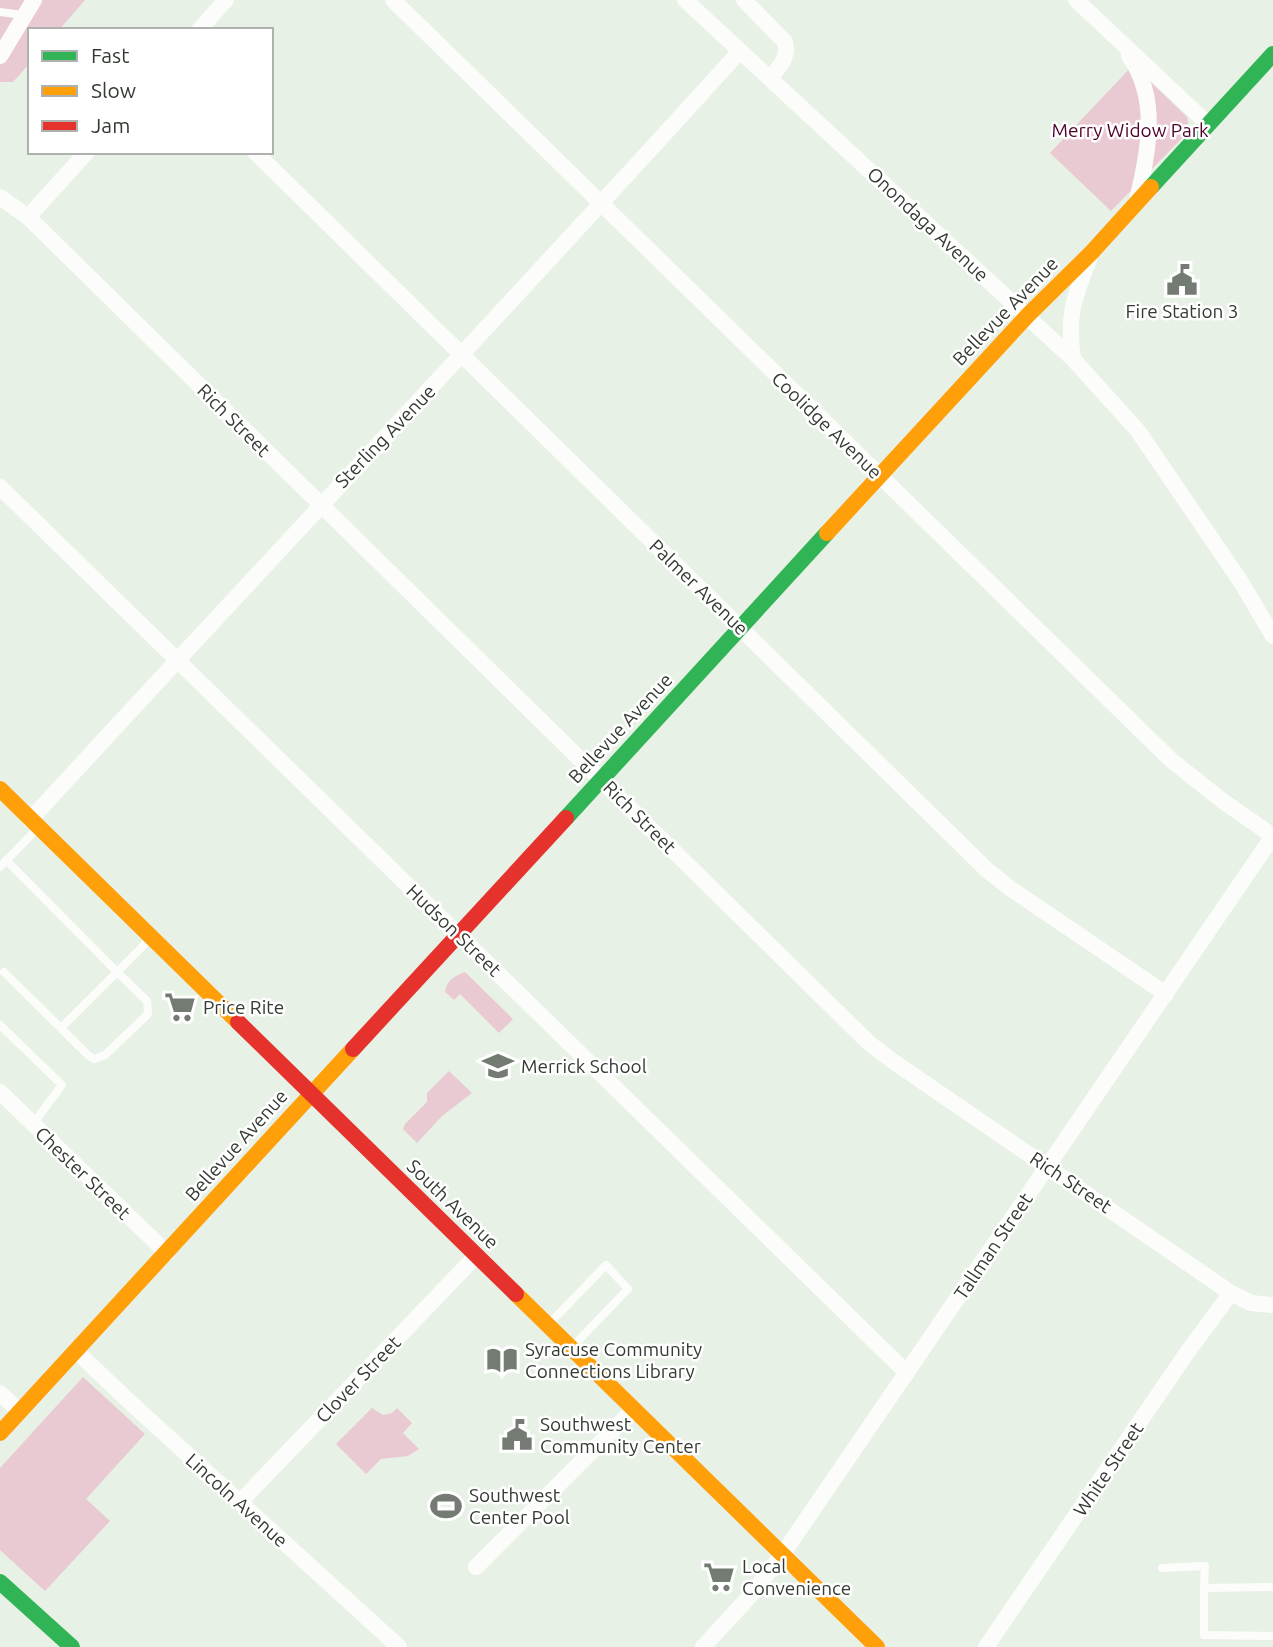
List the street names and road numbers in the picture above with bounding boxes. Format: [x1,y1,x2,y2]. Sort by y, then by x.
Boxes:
street label: Onondaga Avenue [863,162,993,286]
street label: Bellevue Avenue [948,252,1062,370]
street label: Coolidge Avenue [767,367,887,483]
street label: Rich Street [193,379,275,461]
street label: Sterling Avenue [330,380,440,492]
street label: Palmer Avenue [645,534,753,640]
street label: Bellevue Avenue [564,669,676,787]
street label: Rich Street [599,776,681,858]
street label: Hudson Street [402,879,506,981]
street label: Bellevue Avenue [180,1085,292,1205]
street label: Chester Street [31,1122,136,1224]
street label: Rich Street [1026,1147,1116,1218]
street label: South Avenue [403,1155,503,1253]
street label: Tallman Street [949,1188,1037,1304]
street label: Clover Street [311,1331,405,1427]
street label: White Street [1069,1418,1148,1520]
street label: Lincoln Avenue [182,1449,292,1551]

